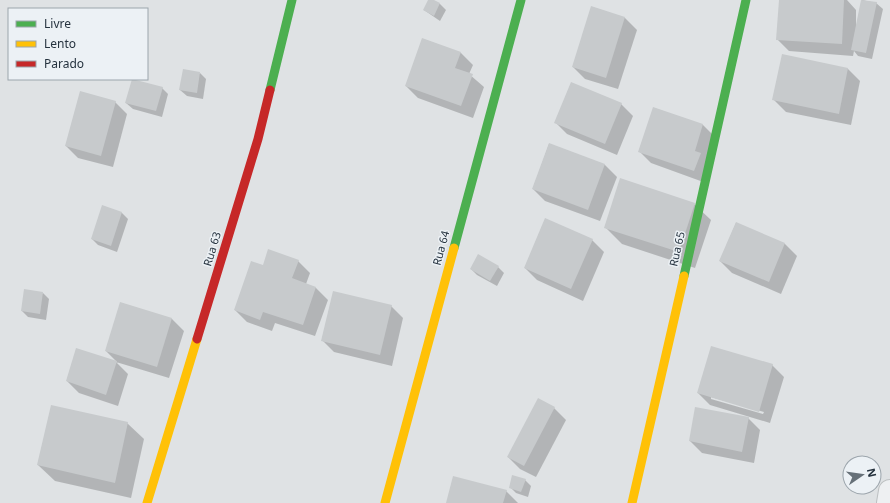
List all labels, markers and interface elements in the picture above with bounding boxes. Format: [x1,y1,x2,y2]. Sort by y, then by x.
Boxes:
legend [8,8,148,80]
text: Livre [44,15,71,32]
text: Lento [44,35,76,52]
text: Parado [44,55,84,72]
street label: Rua 64 [429,228,453,267]
street label: Rua 63 [199,230,224,268]
street label: Rua 65 [665,230,688,268]
north arrow [842,455,882,495]
text: N [864,467,881,479]

